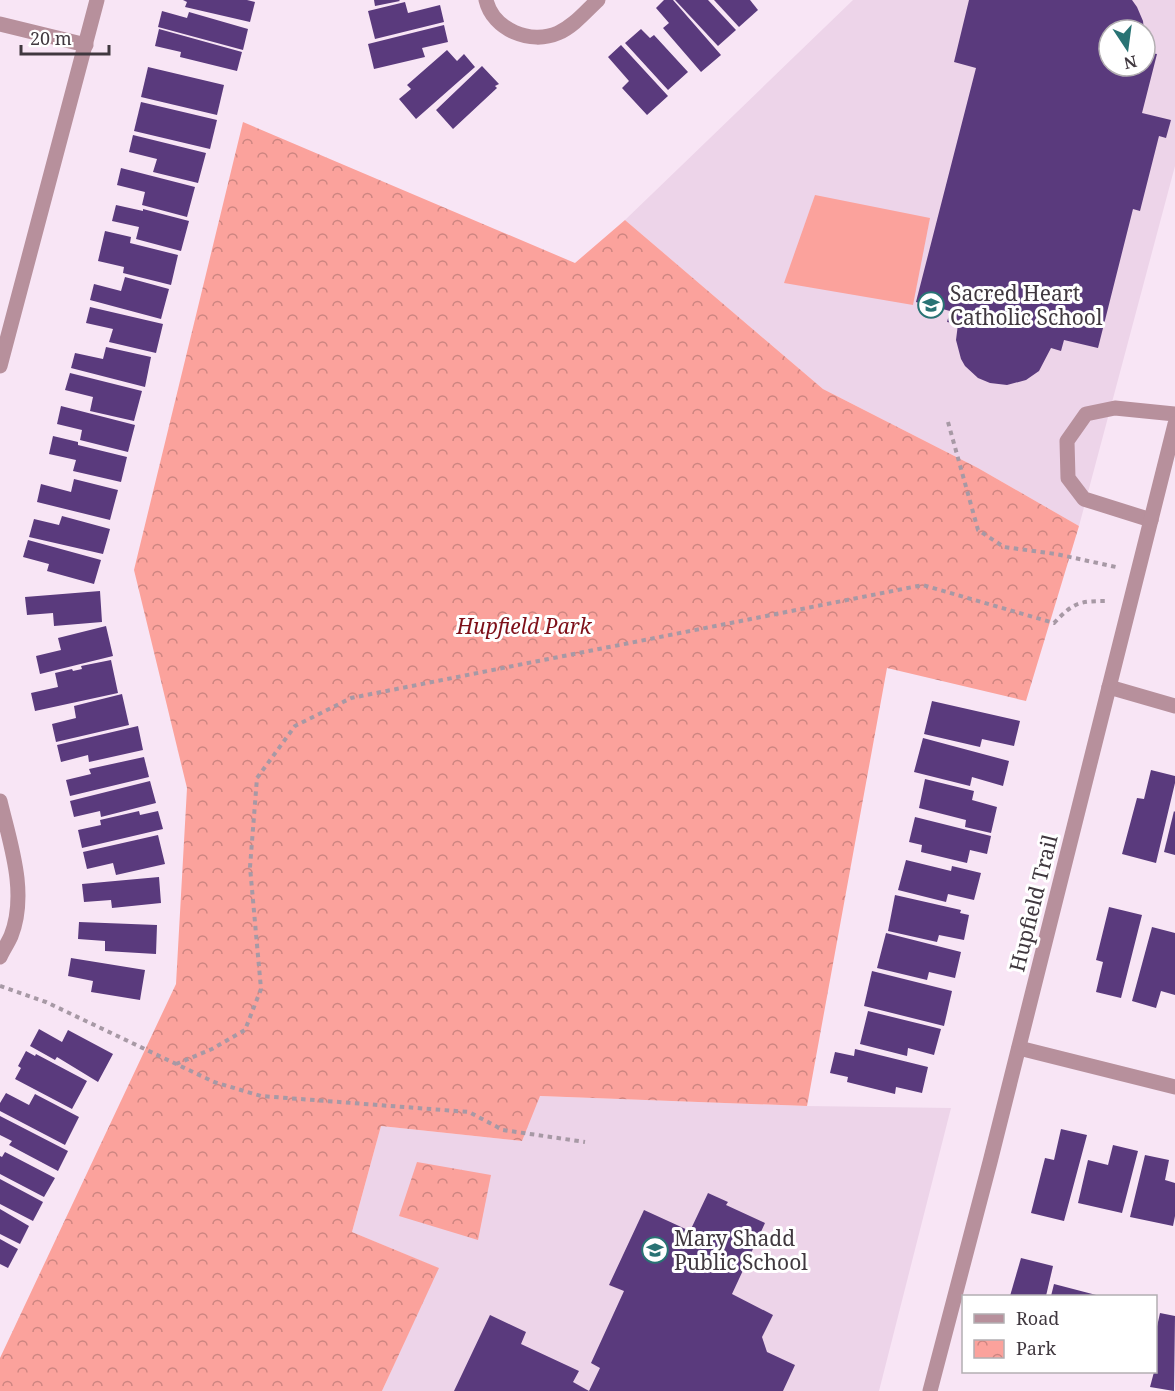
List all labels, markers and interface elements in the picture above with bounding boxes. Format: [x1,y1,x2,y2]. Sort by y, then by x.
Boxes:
scale bar [21,18,110,56]
north arrow [1097,18,1157,78]
text: 20 m [30,26,72,50]
text: N [1121,50,1139,75]
place label: Sacred Heart Catholic School [950,279,1103,331]
school or university icon: Sacred Heart Catholic School [916,290,946,320]
park label: Hupfield Park [455,612,593,640]
street label: Hupfield Trail [1002,831,1064,974]
place label: Mary Shadd Public School [674,1224,808,1276]
school or university icon: Mary Shadd Public School [640,1235,670,1265]
legend [962,1295,1157,1373]
text: Road [1016,1306,1059,1330]
text: Park [1016,1336,1056,1360]

